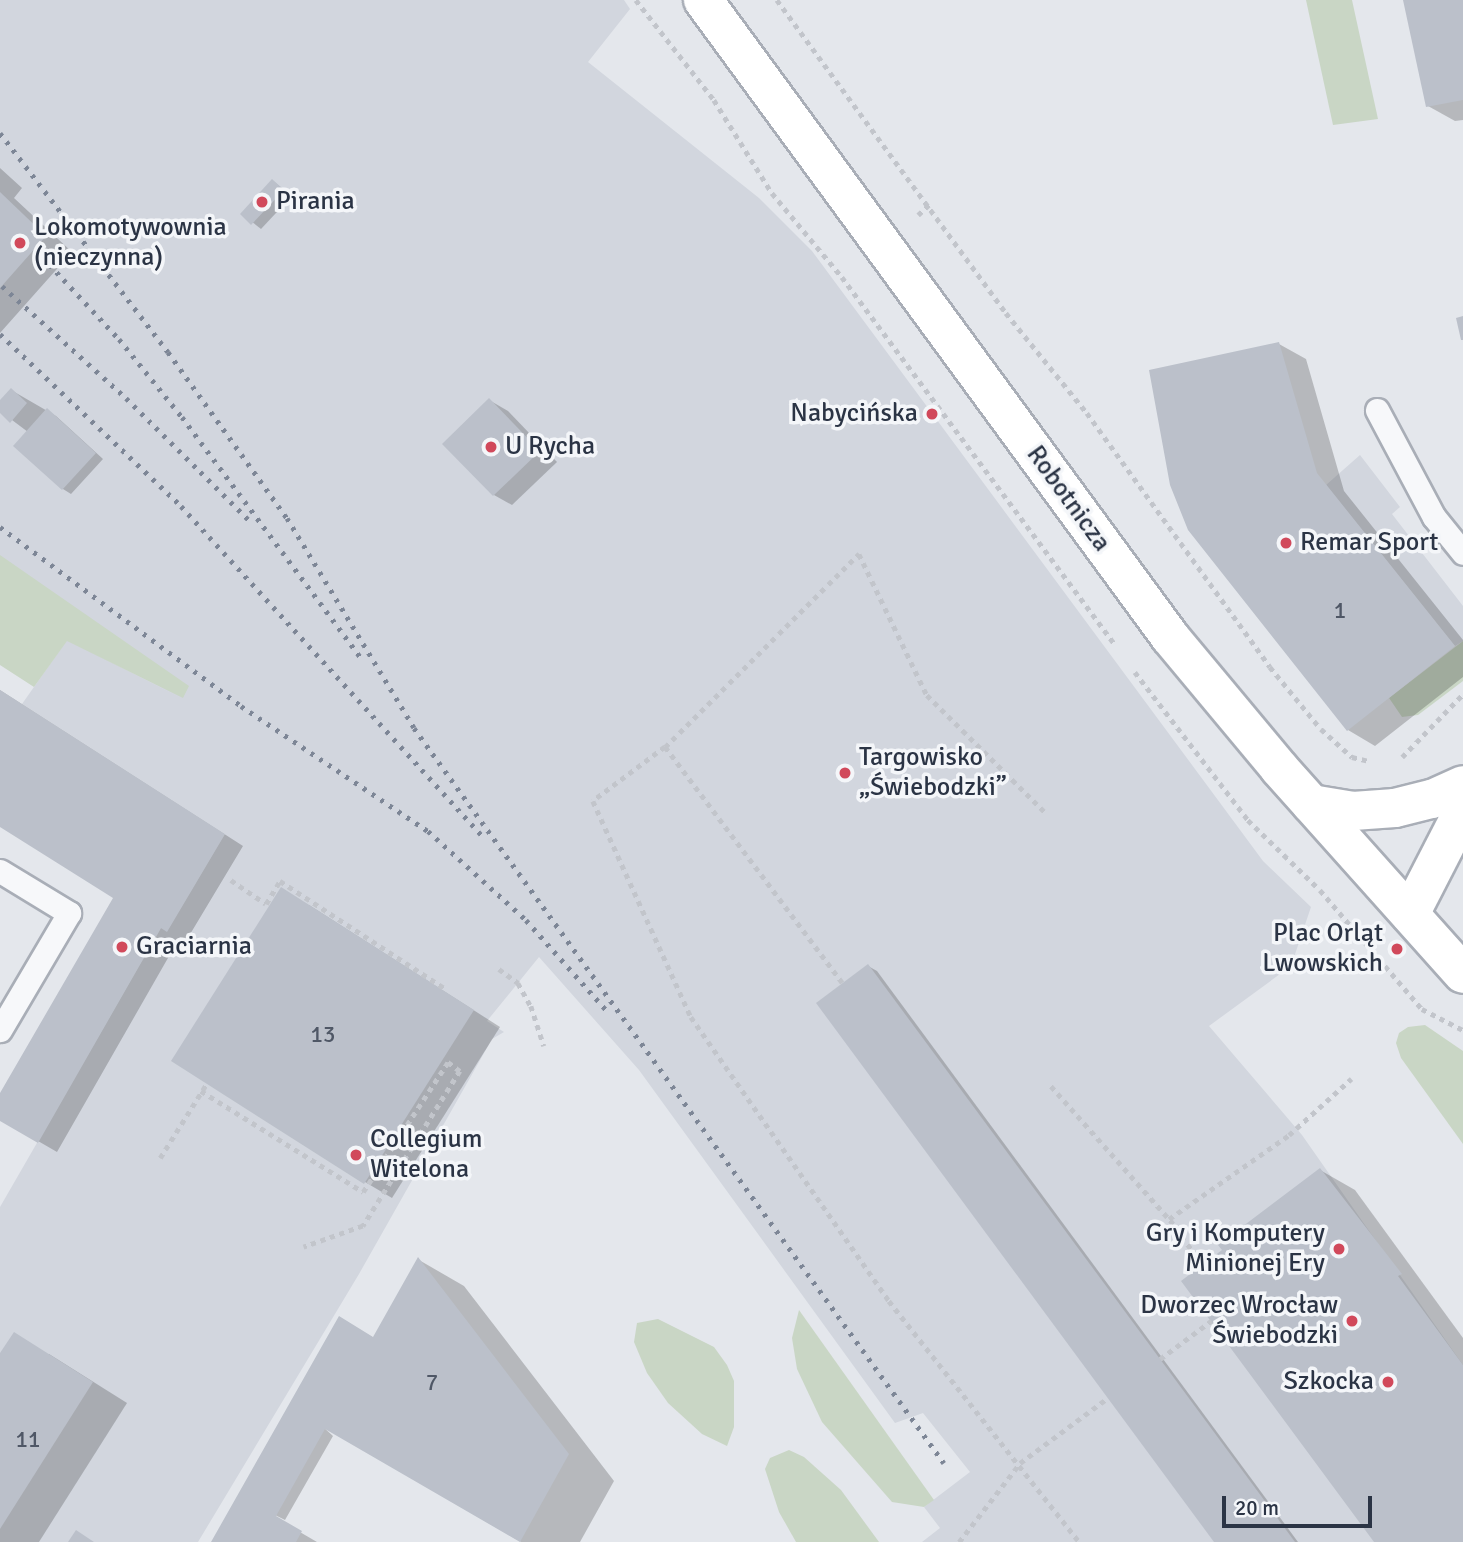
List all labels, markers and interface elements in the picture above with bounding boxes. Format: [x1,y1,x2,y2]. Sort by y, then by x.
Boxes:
place label: Pirania [276,186,355,218]
marker: Pirania [254,194,270,210]
place label: Lokomotywownia (nieczynna) [34,212,227,274]
marker: Lokomotywownia (nieczynna) [12,235,28,251]
place label: Nabycińska [790,398,918,430]
marker: Nabycińska [924,406,940,422]
place label: U Rycha [505,431,595,463]
marker: U Rycha [483,439,499,455]
street label: Robotnicza [1019,440,1117,558]
place label: Remar Sport [1300,527,1438,559]
marker: Remar Sport [1278,535,1294,551]
house number: 1 [1334,597,1346,625]
place label: Targowisko „Świebodzki” [859,742,1007,804]
marker: Targowisko „Świebodzki” [837,765,853,781]
place label: Plac Orląt Lwowskich [1262,918,1383,979]
place label: Graciarnia [136,931,252,963]
marker: Graciarnia [114,939,130,955]
marker: Plac Orląt Lwowskich [1389,941,1405,957]
house number: 13 [311,1021,335,1049]
place label: Collegium Witelona [370,1124,482,1186]
marker: Collegium Witelona [348,1147,364,1163]
place label: Gry i Komputery Minionej Ery [1146,1218,1325,1280]
marker: Gry i Komputery Minionej Ery [1331,1241,1347,1257]
place label: Dworzec Wrocław Świebodzki [1140,1290,1338,1352]
marker: Dworzec Wrocław Świebodzki [1344,1313,1360,1329]
place label: Szkocka [1284,1366,1374,1398]
house number: 7 [426,1369,438,1397]
marker: Szkocka [1380,1374,1396,1390]
house number: 11 [16,1426,40,1454]
scale bar [1225,1482,1376,1526]
text: 20 m [1235,1495,1279,1521]

